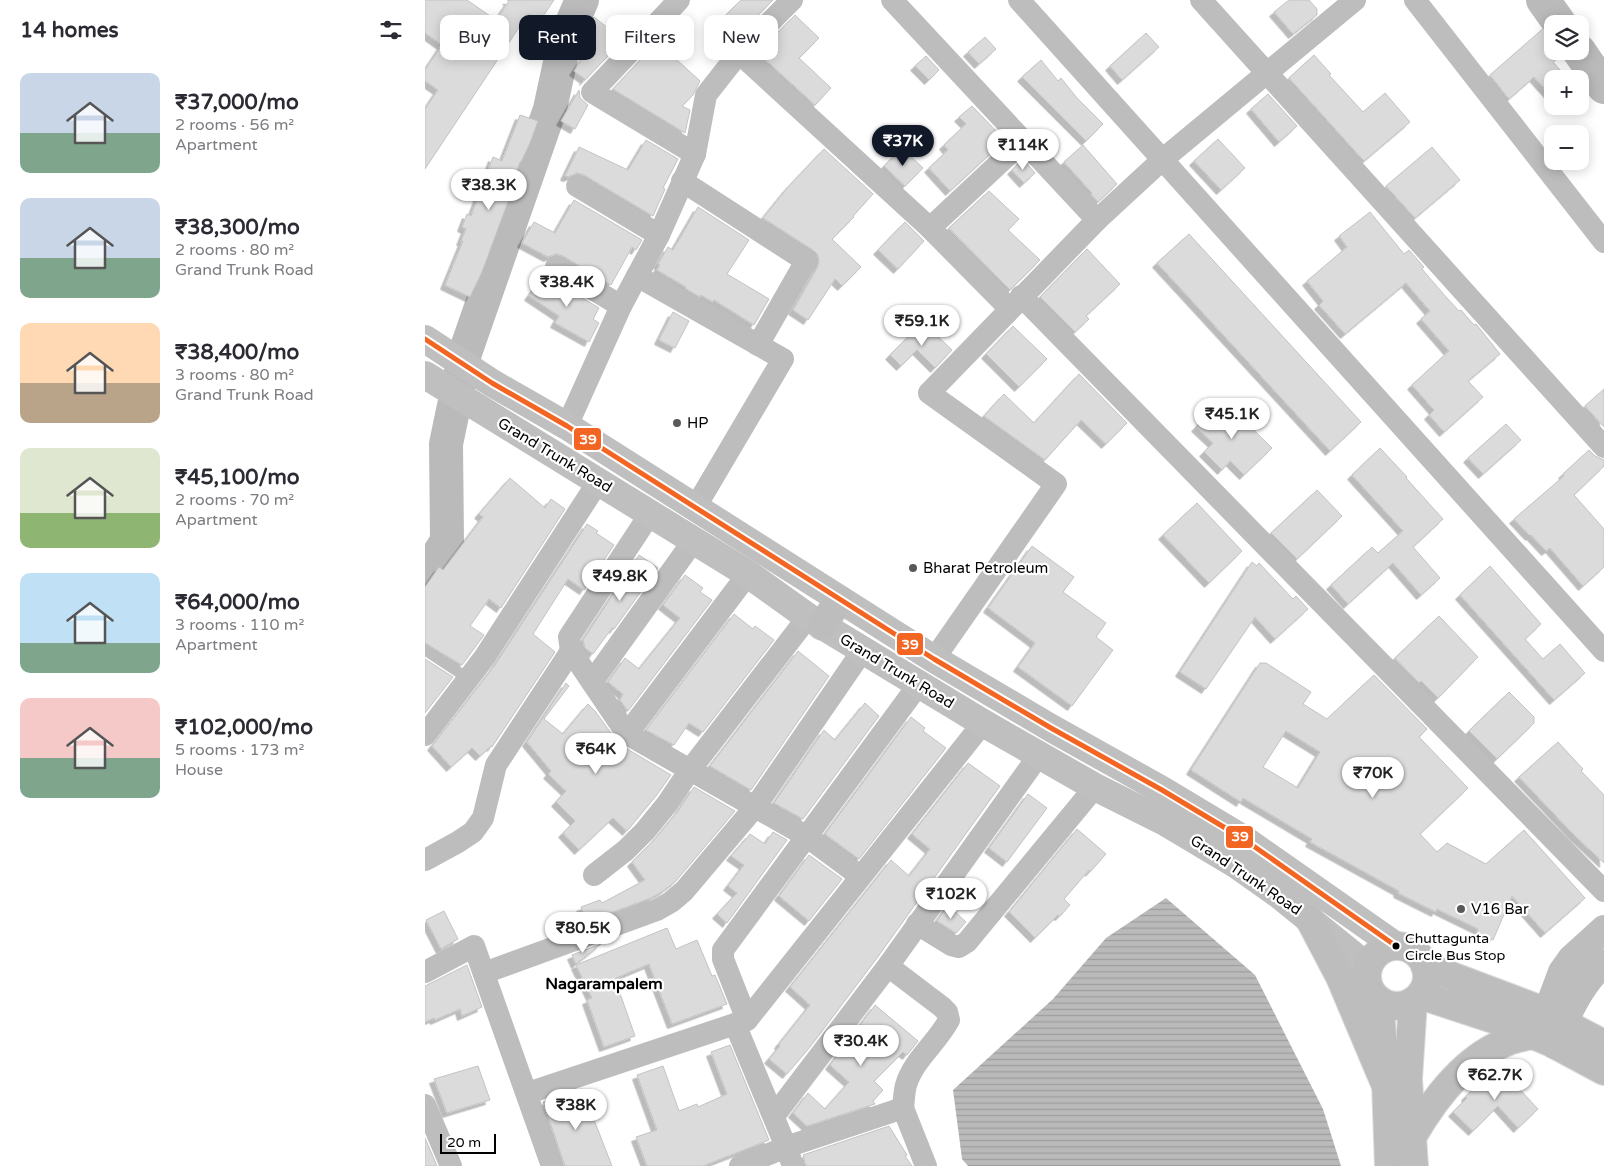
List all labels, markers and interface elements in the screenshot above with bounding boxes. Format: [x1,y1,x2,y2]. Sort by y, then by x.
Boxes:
chip: Buy [440,15,509,60]
chip: Rent [519,15,596,60]
chip: Filters [606,15,694,60]
chip: New [704,15,778,60]
map controls [1544,15,1589,170]
button: layers [1544,15,1589,60]
icon: filters [377,16,405,44]
text: 14 homes [20,18,119,43]
button: + [1544,70,1589,115]
text: ₹37,000/mo [175,90,299,115]
icon: home [60,93,120,153]
text: 2 rooms · 56 m² [175,115,294,135]
pin: ₹37K [873,124,933,167]
button: − [1544,125,1589,170]
pin: ₹114K [988,128,1058,171]
text: ₹37K [883,131,923,151]
text: Apartment [175,135,258,155]
text: ₹114K [998,135,1048,155]
pin: ₹38.3K [448,168,530,211]
text: ₹38.3K [462,175,516,195]
text: ₹38,300/mo [175,215,300,240]
icon: home [60,218,120,278]
text: 2 rooms · 80 m² [175,240,294,260]
text: Grand Trunk Road [175,260,314,280]
pin: ₹38.4K [526,266,608,308]
text: ₹38.4K [540,272,594,292]
pin: ₹59.1K [881,304,963,347]
text: ₹59.1K [895,311,949,331]
text: ₹38,400/mo [175,340,299,365]
icon: home [60,343,120,403]
text: 3 rooms · 80 m² [175,365,294,385]
text: Grand Trunk Road [175,385,314,405]
pin: ₹45.1K [1191,398,1273,440]
text: ₹45.1K [1205,404,1259,424]
street label: Grand Trunk Road [495,414,615,496]
place label: HP [687,414,708,432]
marker: HP [671,417,683,429]
line badge: 39 [573,427,602,451]
text: 39 [579,431,597,448]
text: ₹45,100/mo [175,465,300,490]
icon: home [60,468,120,528]
text: 2 rooms · 70 m² [175,490,294,510]
text: Apartment [175,510,258,530]
place label: Bharat Petroleum [923,559,1048,577]
pin: ₹49.8K [579,560,661,602]
marker: Bharat Petroleum [907,562,919,574]
text: ₹49.8K [593,566,647,586]
text: ₹64,000/mo [175,590,300,615]
icon: home [60,593,120,653]
text: 3 rooms · 110 m² [175,615,304,635]
street label: Grand Trunk Road [837,630,957,712]
line badge: 39 [896,632,924,656]
text: Apartment [175,635,258,655]
text: 39 [901,636,919,653]
text: ₹102,000/mo [175,715,313,740]
icon: home [60,718,120,778]
pin: ₹64K [566,732,626,775]
text: ₹64K [576,739,616,759]
text: 5 rooms · 173 m² [175,740,304,760]
pin: ₹70K [1343,756,1403,799]
text: House [175,760,223,780]
text: ₹70K [1353,763,1393,783]
line badge: 39 [1225,825,1254,849]
text: 39 [1231,828,1249,845]
street label: Grand Trunk Road [1187,831,1305,919]
pin: ₹102K [916,878,986,920]
text: ₹102K [926,884,976,904]
place label: V16 Bar [1471,900,1529,918]
marker: V16 Bar [1455,903,1467,915]
pin: ₹80.5K [542,912,624,954]
text: ₹80.5K [556,918,610,938]
place label: Chuttagunta Circle Bus Stop [1405,930,1505,964]
marker: Chuttagunta Circle Bus Stop [1391,941,1401,951]
district label: Nagarampalem [545,974,663,994]
pin: ₹30.4K [820,1024,902,1067]
text: ₹30.4K [834,1031,888,1051]
pin: ₹62.7K [1454,1058,1536,1101]
text: ₹62.7K [1468,1065,1522,1085]
pin: ₹38K [546,1088,606,1131]
text: ₹38K [556,1095,596,1115]
scale bar [440,1131,496,1154]
text: 20 m [447,1134,481,1151]

